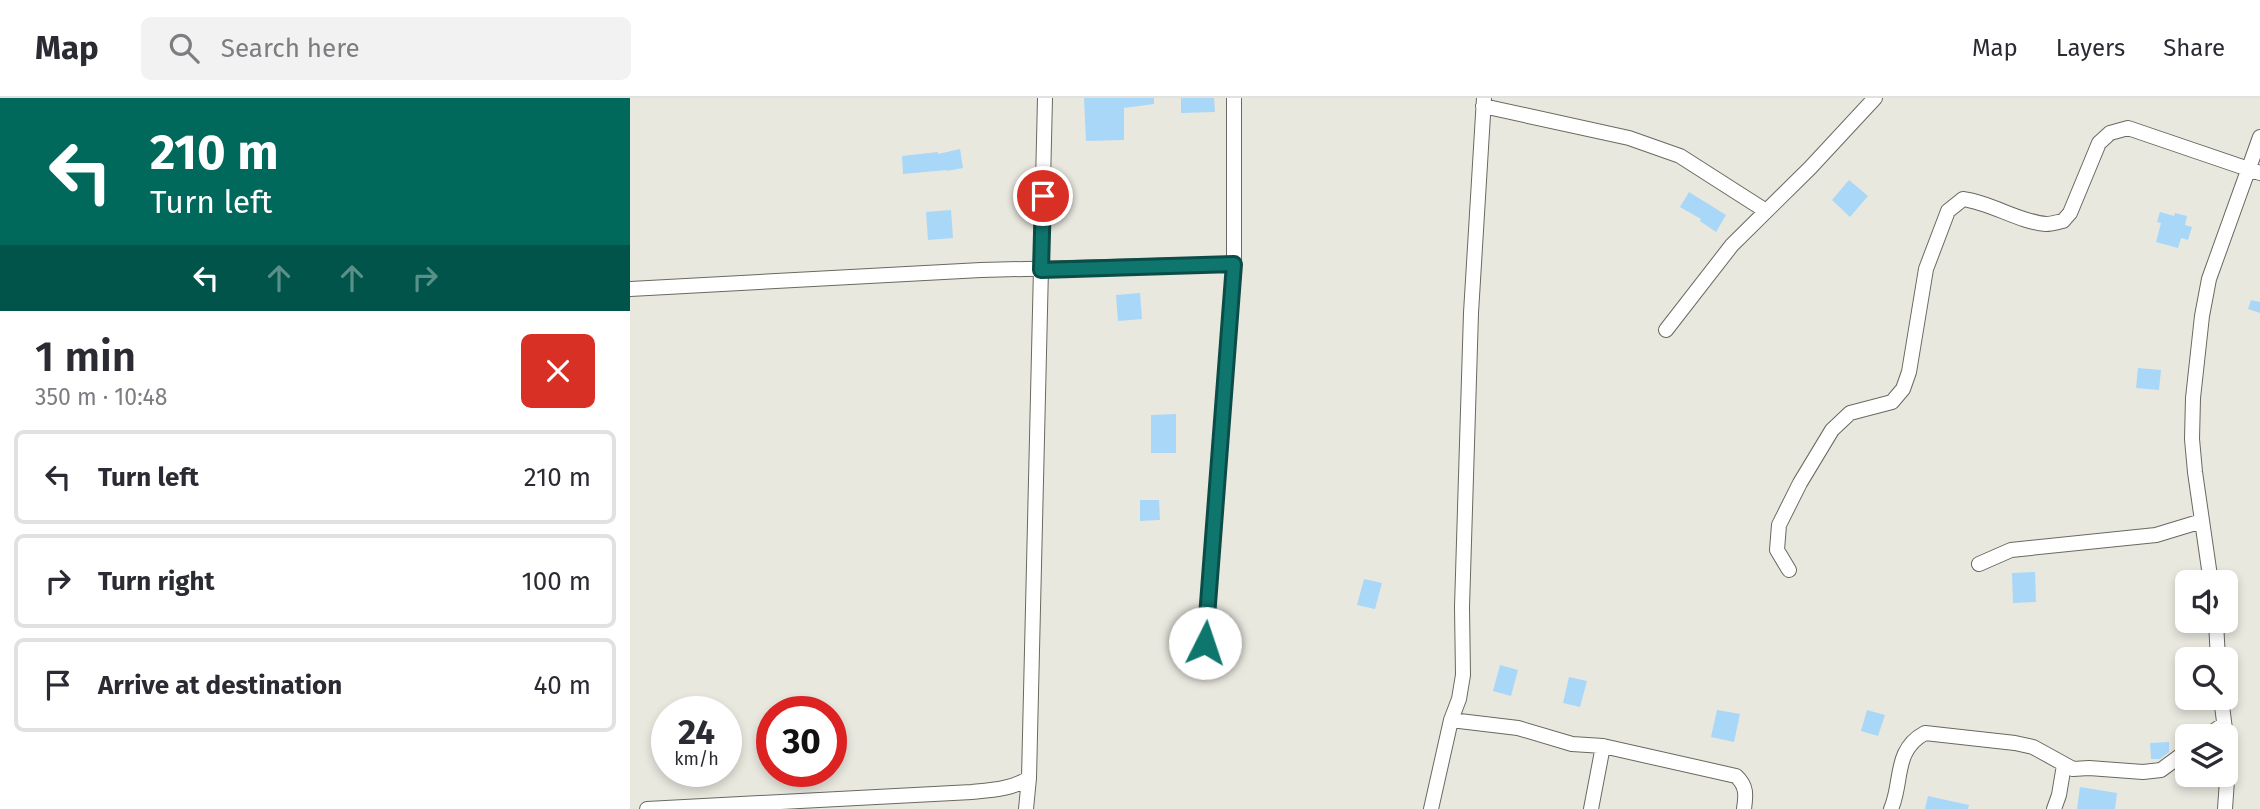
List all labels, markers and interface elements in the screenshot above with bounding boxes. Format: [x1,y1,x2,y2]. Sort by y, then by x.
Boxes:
search box [141,17,631,80]
text: Map [35,28,99,68]
icon: search [165,29,203,67]
text: Search here [221,33,360,64]
text: Map [1972,34,2018,62]
text: Layers [2056,34,2125,62]
text: Share [2163,34,2225,62]
text: 210 m [150,123,279,182]
icon: left [35,126,126,217]
pin [1013,166,1073,226]
icon: arrive [1024,177,1062,215]
text: Turn left [150,183,272,221]
icon: left [187,259,225,297]
icon: ahead [260,259,298,297]
icon: ahead [333,259,371,297]
icon: right [406,259,444,297]
text: 1 min [35,332,136,382]
button: close [521,334,595,408]
text: 350 m · 10:48 [35,383,167,411]
icon: left [39,458,77,496]
text: Turn left [98,462,199,493]
text: 210 m [524,462,591,493]
icon: right [39,562,77,600]
text: Turn right [98,566,215,597]
text: 100 m [522,566,591,597]
map controls [2175,570,2238,787]
button: sound [2175,570,2238,633]
position arrow [1168,606,1242,680]
button: search [2175,647,2238,710]
icon: arrive [39,666,77,704]
text: Arrive at destination [98,670,342,701]
text: 40 m [533,670,591,701]
speed limit sign: 30 [756,696,847,787]
text: 24 [678,711,715,753]
button: layers [2175,724,2238,787]
text: km/h [674,748,719,770]

